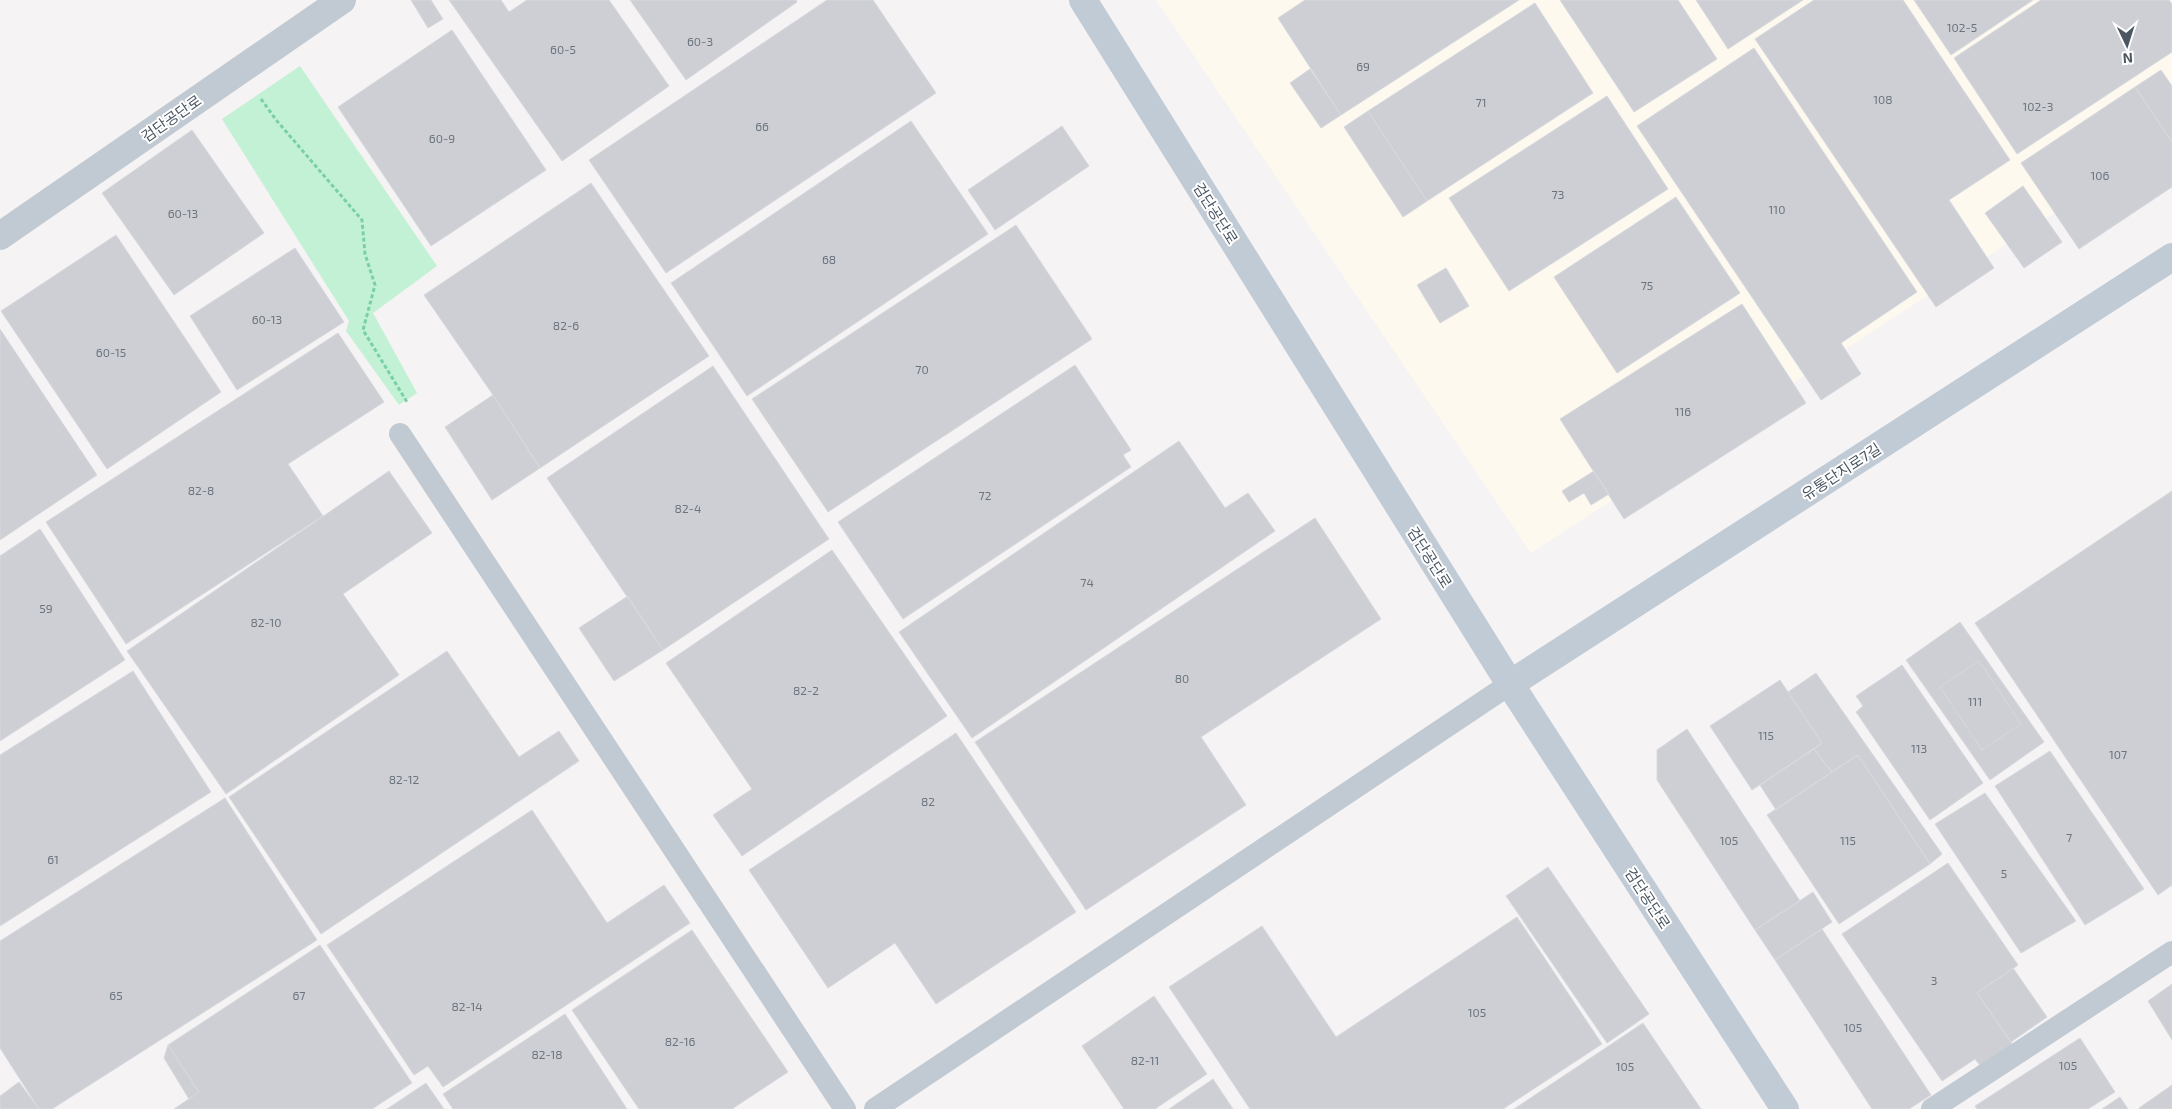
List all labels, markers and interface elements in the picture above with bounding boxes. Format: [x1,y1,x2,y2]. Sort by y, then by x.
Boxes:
house number: 102-5 [1947,20,1977,34]
north arrow [2102,20,2152,70]
house number: 60-3 [687,34,713,48]
house number: 60-5 [550,42,576,56]
text: N [2122,50,2134,67]
house number: 69 [1356,59,1370,73]
street label: 검단공단로 [138,91,204,145]
house number: 108 [1873,92,1893,106]
house number: 71 [1476,95,1486,109]
house number: 102-3 [2023,99,2053,113]
house number: 66 [755,119,769,133]
house number: 60-9 [429,131,455,145]
house number: 106 [2091,168,2110,182]
street label: 검단공단로 [1190,179,1242,247]
house number: 73 [1552,187,1564,201]
house number: 110 [1769,202,1785,216]
house number: 60-13 [168,206,198,220]
house number: 68 [822,252,836,266]
house number: 75 [1641,278,1653,292]
house number: 60-13 [252,312,282,326]
house number: 82-6 [553,318,579,332]
house number: 60-15 [96,345,126,359]
house number: 70 [915,362,929,376]
house number: 116 [1675,404,1691,418]
street label: 유통단지로7길 [1798,439,1884,503]
house number: 82-8 [188,483,214,497]
house number: 72 [979,488,992,502]
house number: 82-4 [675,501,701,515]
street label: 검단공단로 [1404,523,1456,591]
house number: 74 [1080,575,1094,589]
house number: 59 [39,601,53,615]
house number: 82-10 [250,615,282,629]
house number: 80 [1175,671,1189,685]
house number: 82-2 [793,683,819,697]
house number: 111 [1968,694,1982,708]
house number: 115 [1758,728,1774,742]
house number: 113 [1911,741,1927,755]
house number: 107 [2109,747,2127,761]
house number: 82-12 [389,772,420,786]
house number: 82 [921,794,935,808]
house number: 7 [2066,830,2072,844]
house number: 105 [1720,833,1738,847]
house number: 115 [1840,833,1856,847]
house number: 61 [47,852,59,866]
street label: 검단공단로 [1622,864,1674,932]
house number: 5 [2001,866,2007,880]
house number: 3 [1931,973,1937,987]
house number: 65 [109,988,123,1002]
house number: 67 [292,988,306,1002]
house number: 82-14 [451,999,483,1013]
house number: 105 [1468,1005,1486,1019]
house number: 105 [1844,1020,1862,1034]
house number: 82-16 [665,1034,695,1048]
house number: 82-18 [531,1047,563,1061]
house number: 82-11 [1131,1053,1159,1067]
house number: 105 [2059,1058,2077,1072]
house number: 105 [1616,1059,1634,1073]

